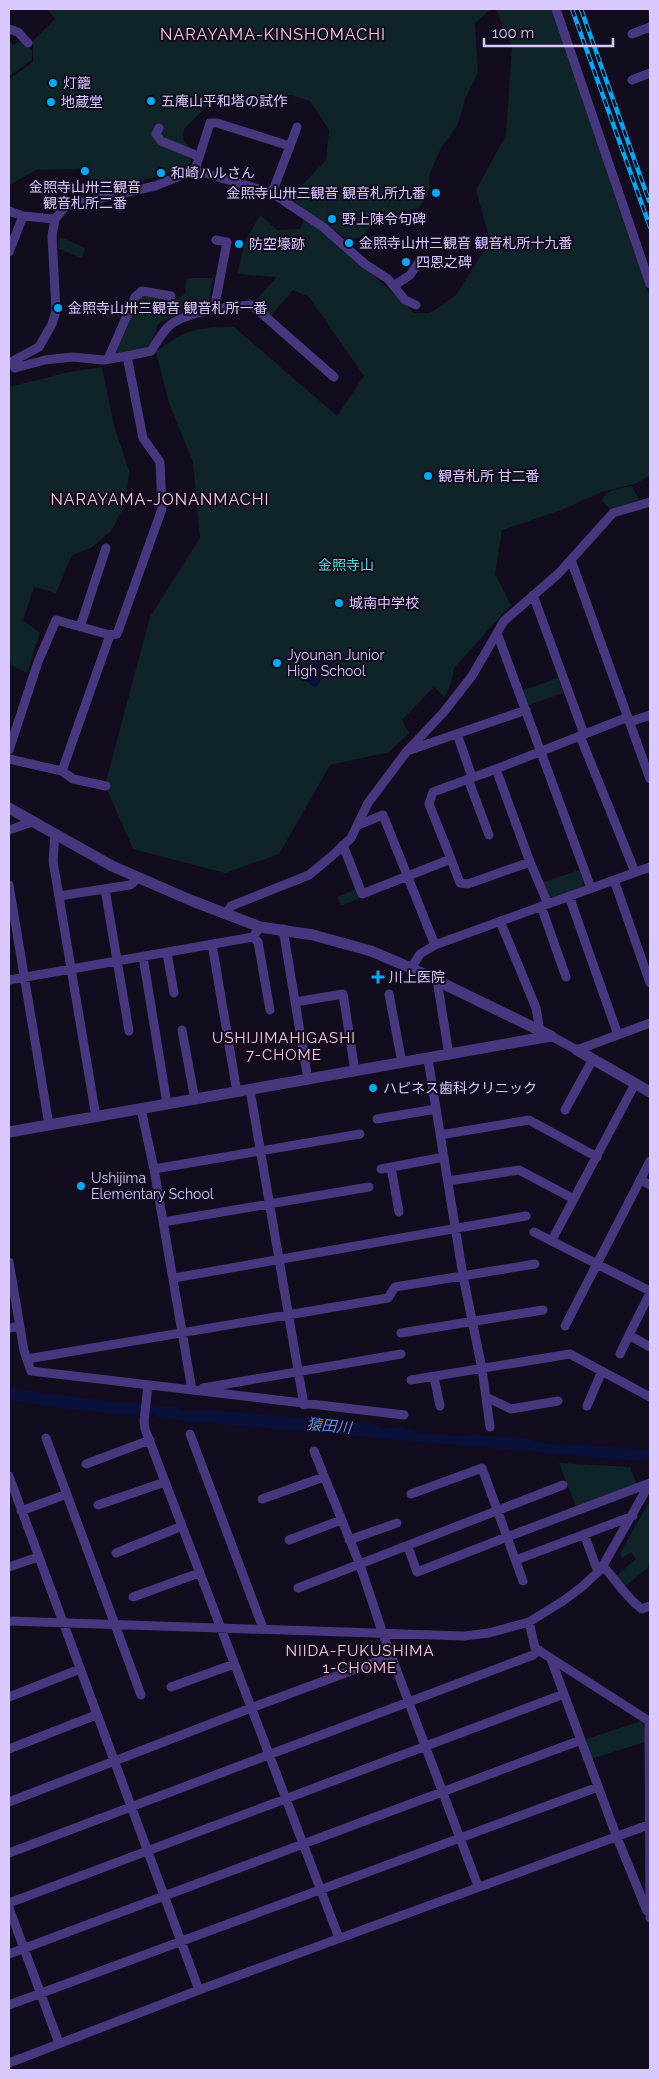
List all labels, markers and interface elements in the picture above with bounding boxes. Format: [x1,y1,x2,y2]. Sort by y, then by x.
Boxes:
scale bar [484,15,613,47]
text: 100 m [492,24,534,42]
district label: NARAYAMA-KINSHOMACHI [160,25,386,44]
place label: 灯籠 [63,75,91,91]
marker: 灯籠 [47,77,59,89]
place label: 五庵山平和塔の試作 [161,93,287,109]
place label: 地蔵堂 [61,94,103,110]
marker: 五庵山平和塔の試作 [145,95,157,107]
marker: 地蔵堂 [45,96,57,108]
marker: 金照寺山卅三観音 観音札所二番 [79,165,91,177]
place label: 和崎ハルさん [171,165,255,181]
marker: 和崎ハルさん [155,167,167,179]
place label: 金照寺山卅三観音 観音札所二番 [29,179,141,211]
place label: 金照寺山卅三観音 観音札所九番 [226,185,426,201]
marker: 金照寺山卅三観音 観音札所九番 [430,187,442,199]
place label: 野上陳令句碑 [342,211,426,227]
marker: 野上陳令句碑 [326,213,338,225]
place label: 金照寺山卅三観音 観音札所十九番 [359,235,573,251]
place label: 防空壕跡 [249,236,305,252]
marker: 金照寺山卅三観音 観音札所十九番 [343,237,355,249]
marker: 防空壕跡 [233,238,245,250]
place label: 四恩之碑 [416,254,472,270]
marker: 四恩之碑 [400,256,412,268]
place label: 金照寺山卅三観音 観音札所一番 [68,300,268,316]
marker: 金照寺山卅三観音 観音札所一番 [52,302,64,314]
place label: 観音札所 甘二番 [438,468,540,484]
marker: 観音札所 甘二番 [422,470,434,482]
district label: NARAYAMA-JONANMACHI [50,490,270,509]
park label: 金照寺山 [318,557,374,573]
place label: 城南中学校 [349,595,419,611]
marker: 城南中学校 [333,597,345,609]
place label: Jyounan Junior High School [287,647,384,679]
marker: Jyounan Junior High School [271,657,283,669]
place label: 川上医院 [389,969,445,985]
marker: 川上医院 [371,970,385,984]
district label: USHIJIMAHIGASHI 7-CHOME [212,1029,356,1064]
place label: ハピネス歯科クリニック [383,1080,537,1096]
marker: ハピネス歯科クリニック [367,1082,379,1094]
place label: Ushijima Elementary School [91,1170,214,1202]
marker: Ushijima Elementary School [75,1180,87,1192]
water label: 猿田川 [306,1415,354,1437]
district label: NIIDA-FUKUSHIMA 1-CHOME [285,1642,435,1677]

